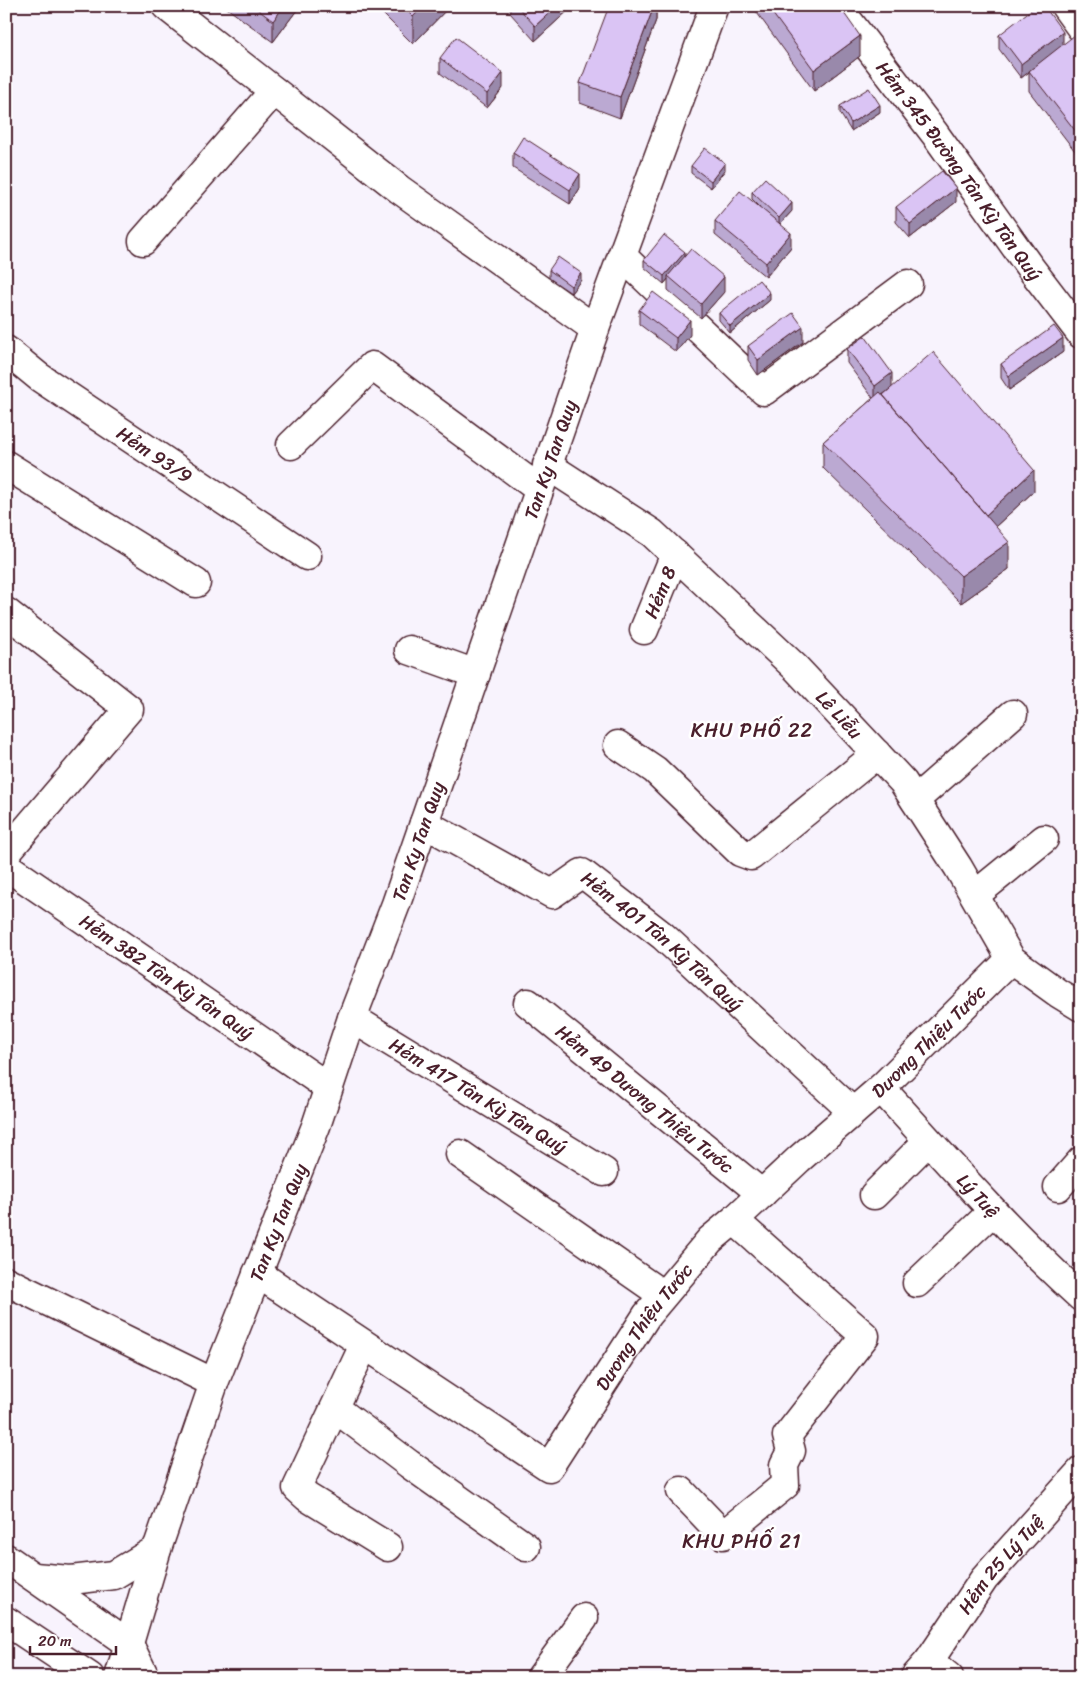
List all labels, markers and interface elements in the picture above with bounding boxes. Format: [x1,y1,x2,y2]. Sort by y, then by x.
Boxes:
street label: Hẻm 345 Đường Tân Kỳ Tân Quý [868,53,1051,288]
street label: Tan Ky Tan Quy [514,395,586,524]
street label: Hẻm 93/9 [110,417,200,492]
street label: Hẻm 8 [634,560,685,623]
street label: Lê Liễu [808,682,871,747]
district label: KHU PHỐ 22 [691,713,813,748]
street label: Tan Ky Tan Quy [382,777,454,906]
street label: Hẻm 401 Tân Kỳ Tân Quý [574,862,751,1019]
street label: Hẻm 382 Tân Kỳ Tân Quý [73,905,261,1048]
street label: Dương Thiệu Tước [863,976,994,1106]
street label: Hẻm 49 Dương Thiệu Tước [548,1015,742,1182]
street label: Hẻm 417 Tân Kỳ Tân Quý [383,1028,574,1162]
street label: Tan Ky Tan Quy [239,1158,316,1286]
street label: Lý Tuệ [949,1165,1008,1226]
street label: Dương Thiệu Tước [586,1255,701,1397]
street label: Hẻm 25 Lý Tuệ [948,1506,1052,1621]
district label: KHU PHỐ 21 [682,1524,802,1559]
scale bar [30,1623,116,1655]
text: 20 m [38,1628,72,1654]

